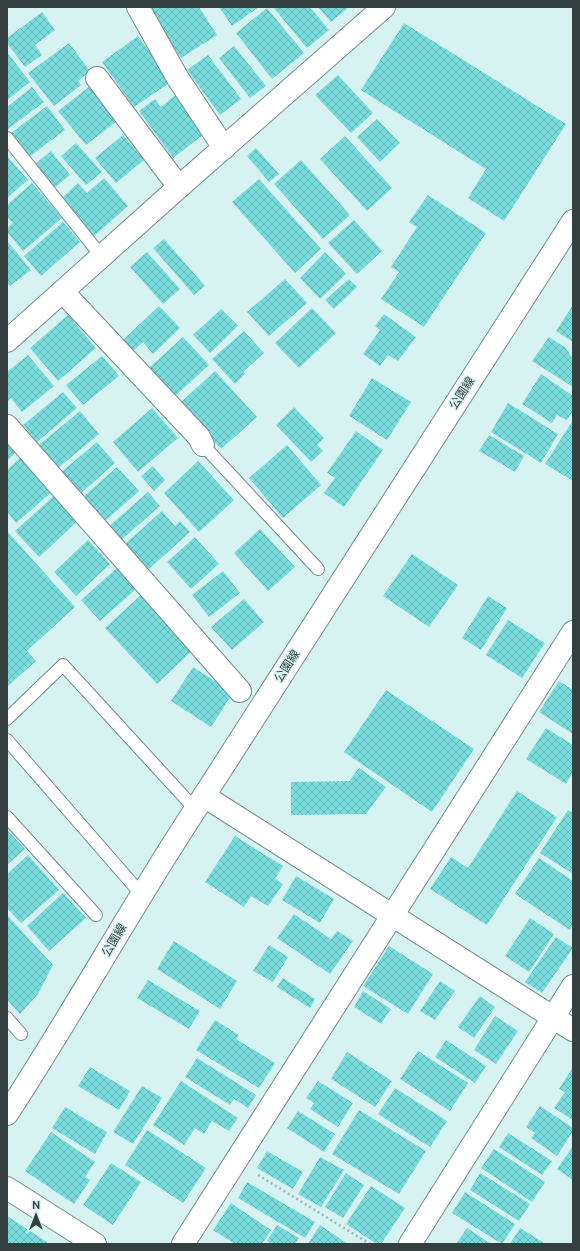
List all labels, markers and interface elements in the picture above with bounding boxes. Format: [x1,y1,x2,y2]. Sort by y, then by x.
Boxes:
street label: 公園線 [446,374,477,411]
street label: 公園線 [271,647,302,684]
street label: 公園線 [99,921,128,959]
north arrow [16,1195,56,1235]
text: N [32,1199,40,1211]

